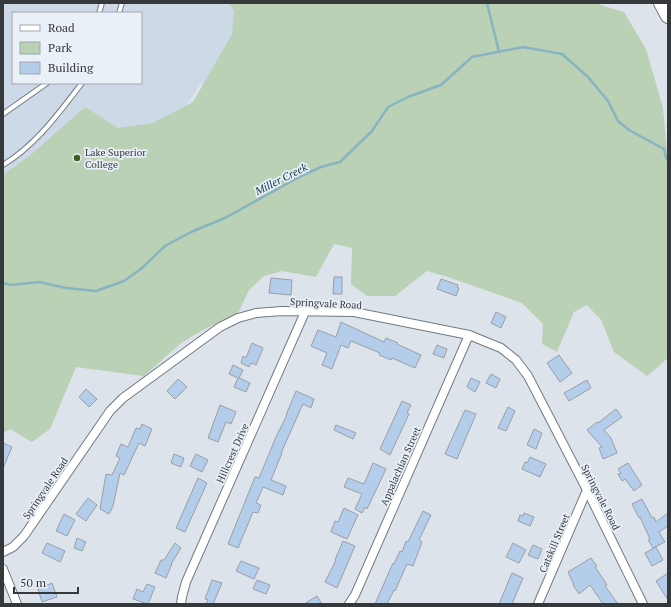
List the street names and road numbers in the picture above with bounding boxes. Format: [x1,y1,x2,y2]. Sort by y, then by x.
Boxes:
street label: Springvale Road [290,295,363,312]
street label: Hillcrest Drive [213,421,251,485]
street label: Appalachian Street [377,425,424,508]
street label: Springvale Road [20,454,71,522]
street label: Springvale Road [578,462,623,533]
street label: Catskill Street [536,511,573,575]

